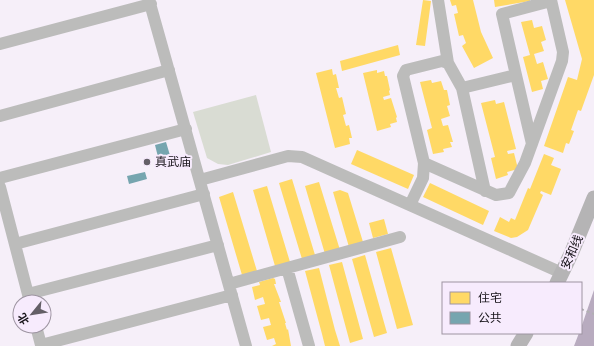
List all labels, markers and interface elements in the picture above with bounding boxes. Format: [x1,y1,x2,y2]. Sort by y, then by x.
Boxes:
place label: 真武庙 [155,155,191,170]
marker: 真武庙 [142,157,152,167]
street label: 安和线 [558,233,587,272]
legend [442,282,582,334]
text: 住宅 [478,291,502,306]
north arrow [12,294,52,334]
text: 北 [15,311,32,327]
text: 公共 [478,311,502,326]

